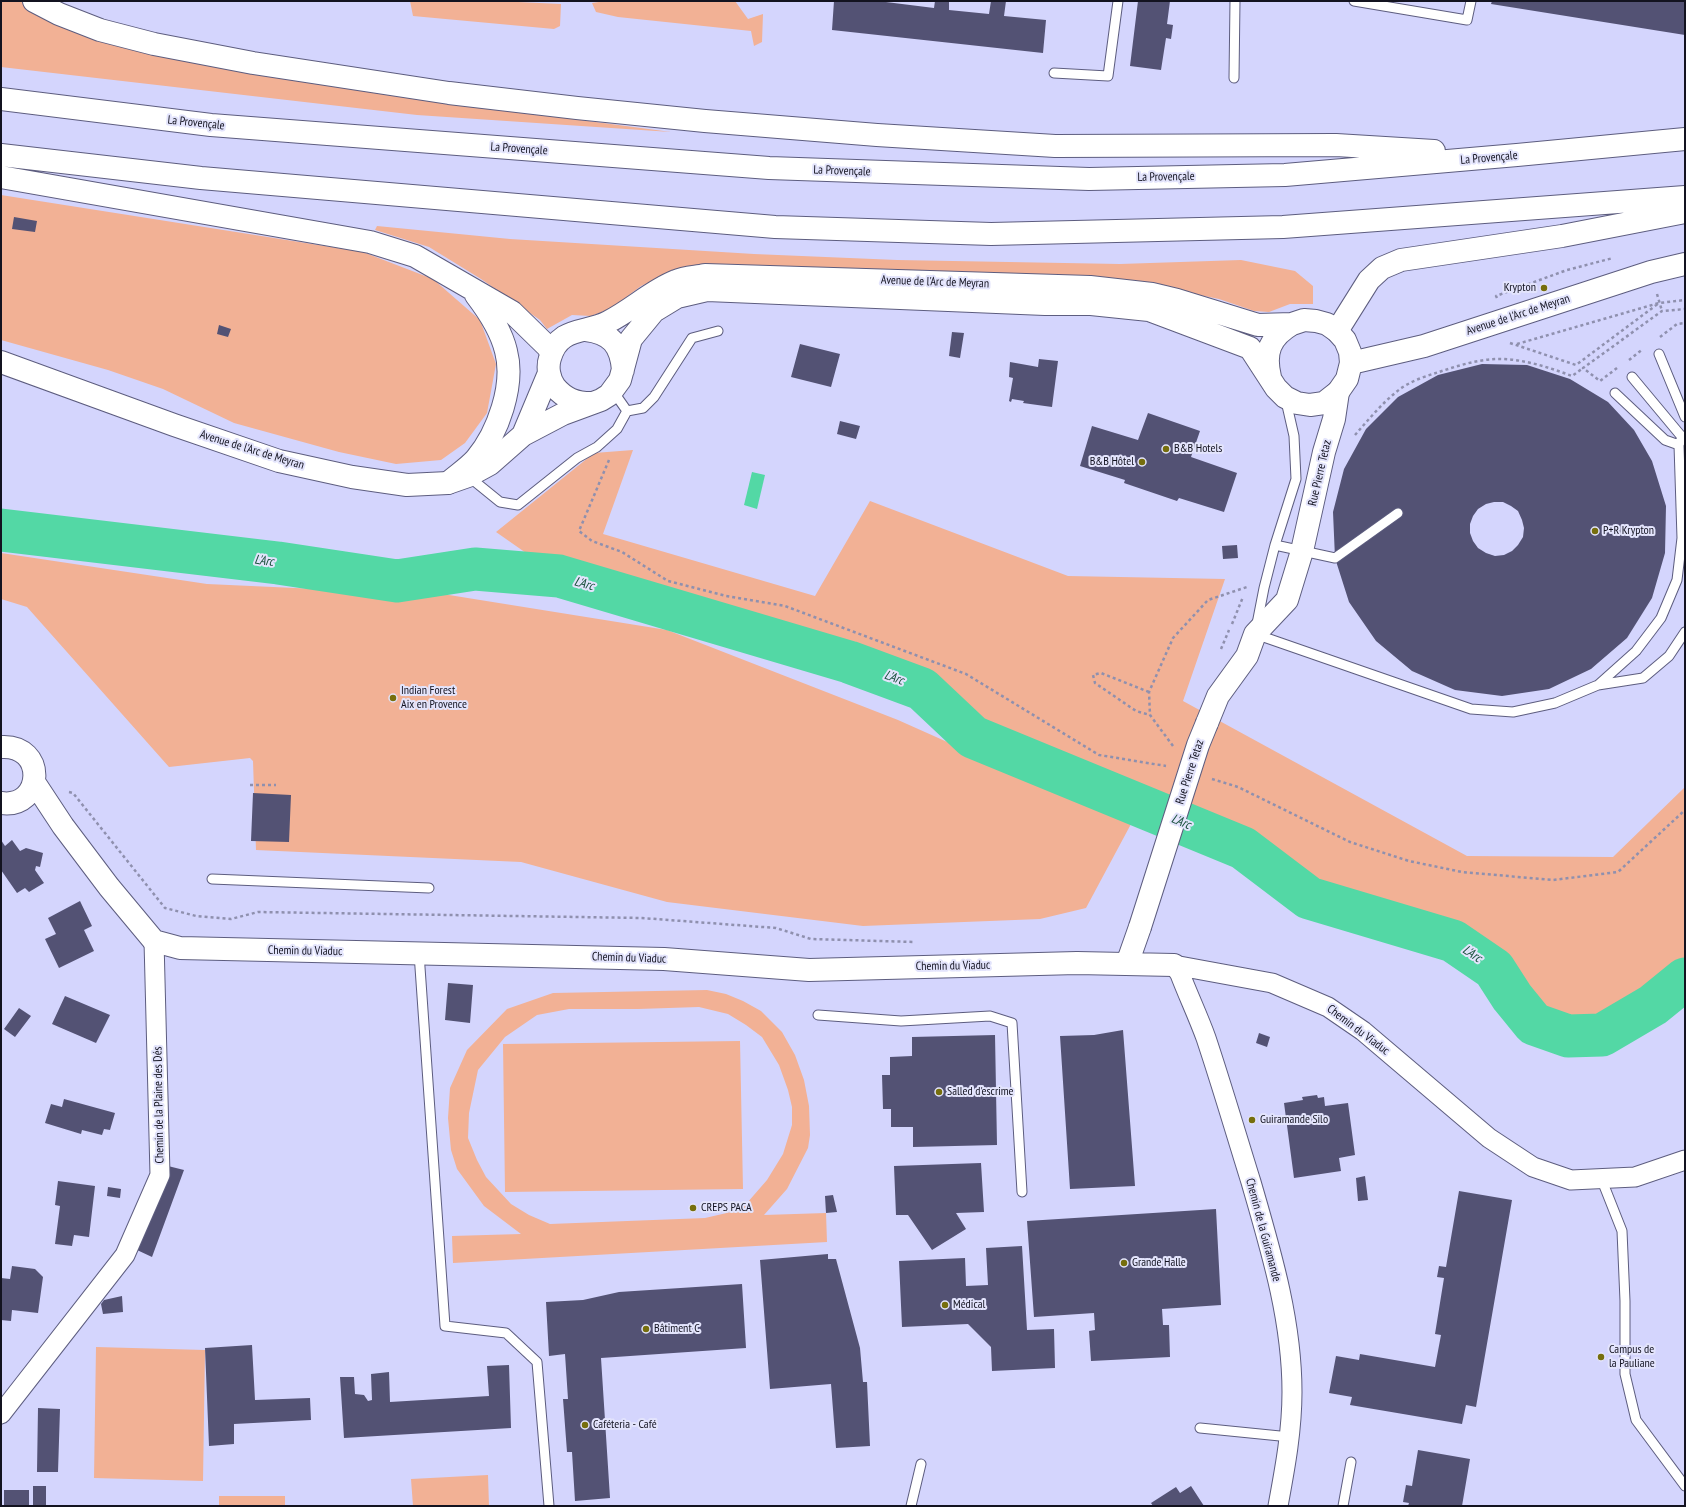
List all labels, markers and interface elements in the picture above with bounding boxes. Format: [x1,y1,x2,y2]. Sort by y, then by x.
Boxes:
street label: La Provençale [167,113,225,133]
street label: La Provençale [490,140,548,158]
street label: La Provençale [1460,148,1518,168]
street label: La Provençale [813,163,871,179]
street label: La Provençale [1137,169,1195,185]
street label: Avenue de l'Arc de Meyran [881,273,989,291]
place label: Krypton [1504,281,1536,295]
marker: Krypton [1539,283,1549,293]
street label: Avenue de l'Arc de Meyran [1464,291,1572,339]
street label: Avenue de l'Arc de Meyran [198,427,306,473]
street label: Rue Pierre Tetaz [1305,439,1335,507]
place label: B&B Hotels [1174,442,1222,456]
marker: B&B Hotels [1161,444,1171,454]
place label: B&B Hôtel [1090,455,1134,469]
marker: B&B Hôtel [1137,457,1147,467]
place label: P+R Krypton [1603,524,1654,538]
marker: P+R Krypton [1590,526,1600,536]
water label: L'Arc [253,552,275,570]
water label: L'Arc [572,574,596,594]
water label: L'Arc [882,667,906,689]
place label: Indian Forest Aix en Provence [401,684,467,712]
marker: Indian Forest Aix en Provence [388,693,398,703]
street label: Rue Pierre Tetaz [1173,738,1207,806]
water label: L'Arc [1169,811,1193,833]
water label: L'Arc [1460,942,1484,966]
street label: Chemin du Viaduc [268,943,342,959]
street label: Chemin du Viaduc [591,950,667,966]
street label: Chemin du Viaduc [916,958,990,974]
street label: Chemin du Viaduc [1324,1002,1392,1058]
street label: Chemin de la Plaine des Dés [151,1046,167,1164]
place label: Salled d'escrime [947,1085,1014,1099]
marker: Salled d'escrime [934,1087,944,1097]
place label: Guiramande Silo [1260,1113,1328,1127]
marker: Guiramande Silo [1247,1115,1257,1125]
street label: Chemin de la Guiramande [1242,1177,1284,1283]
place label: CREPS PACA [701,1201,752,1215]
marker: CREPS PACA [688,1203,698,1213]
place label: Grande Halle [1132,1256,1186,1270]
marker: Grande Halle [1119,1258,1129,1268]
place label: Médical [953,1298,985,1312]
marker: Médical [940,1300,950,1310]
place label: Bâtiment C [654,1322,700,1336]
marker: Bâtiment C [641,1324,651,1334]
place label: Campus de la Pauliane [1609,1343,1655,1371]
marker: Campus de la Pauliane [1596,1352,1606,1362]
place label: Caféteria - Café [593,1418,657,1432]
marker: Caféteria - Café [580,1420,590,1430]

